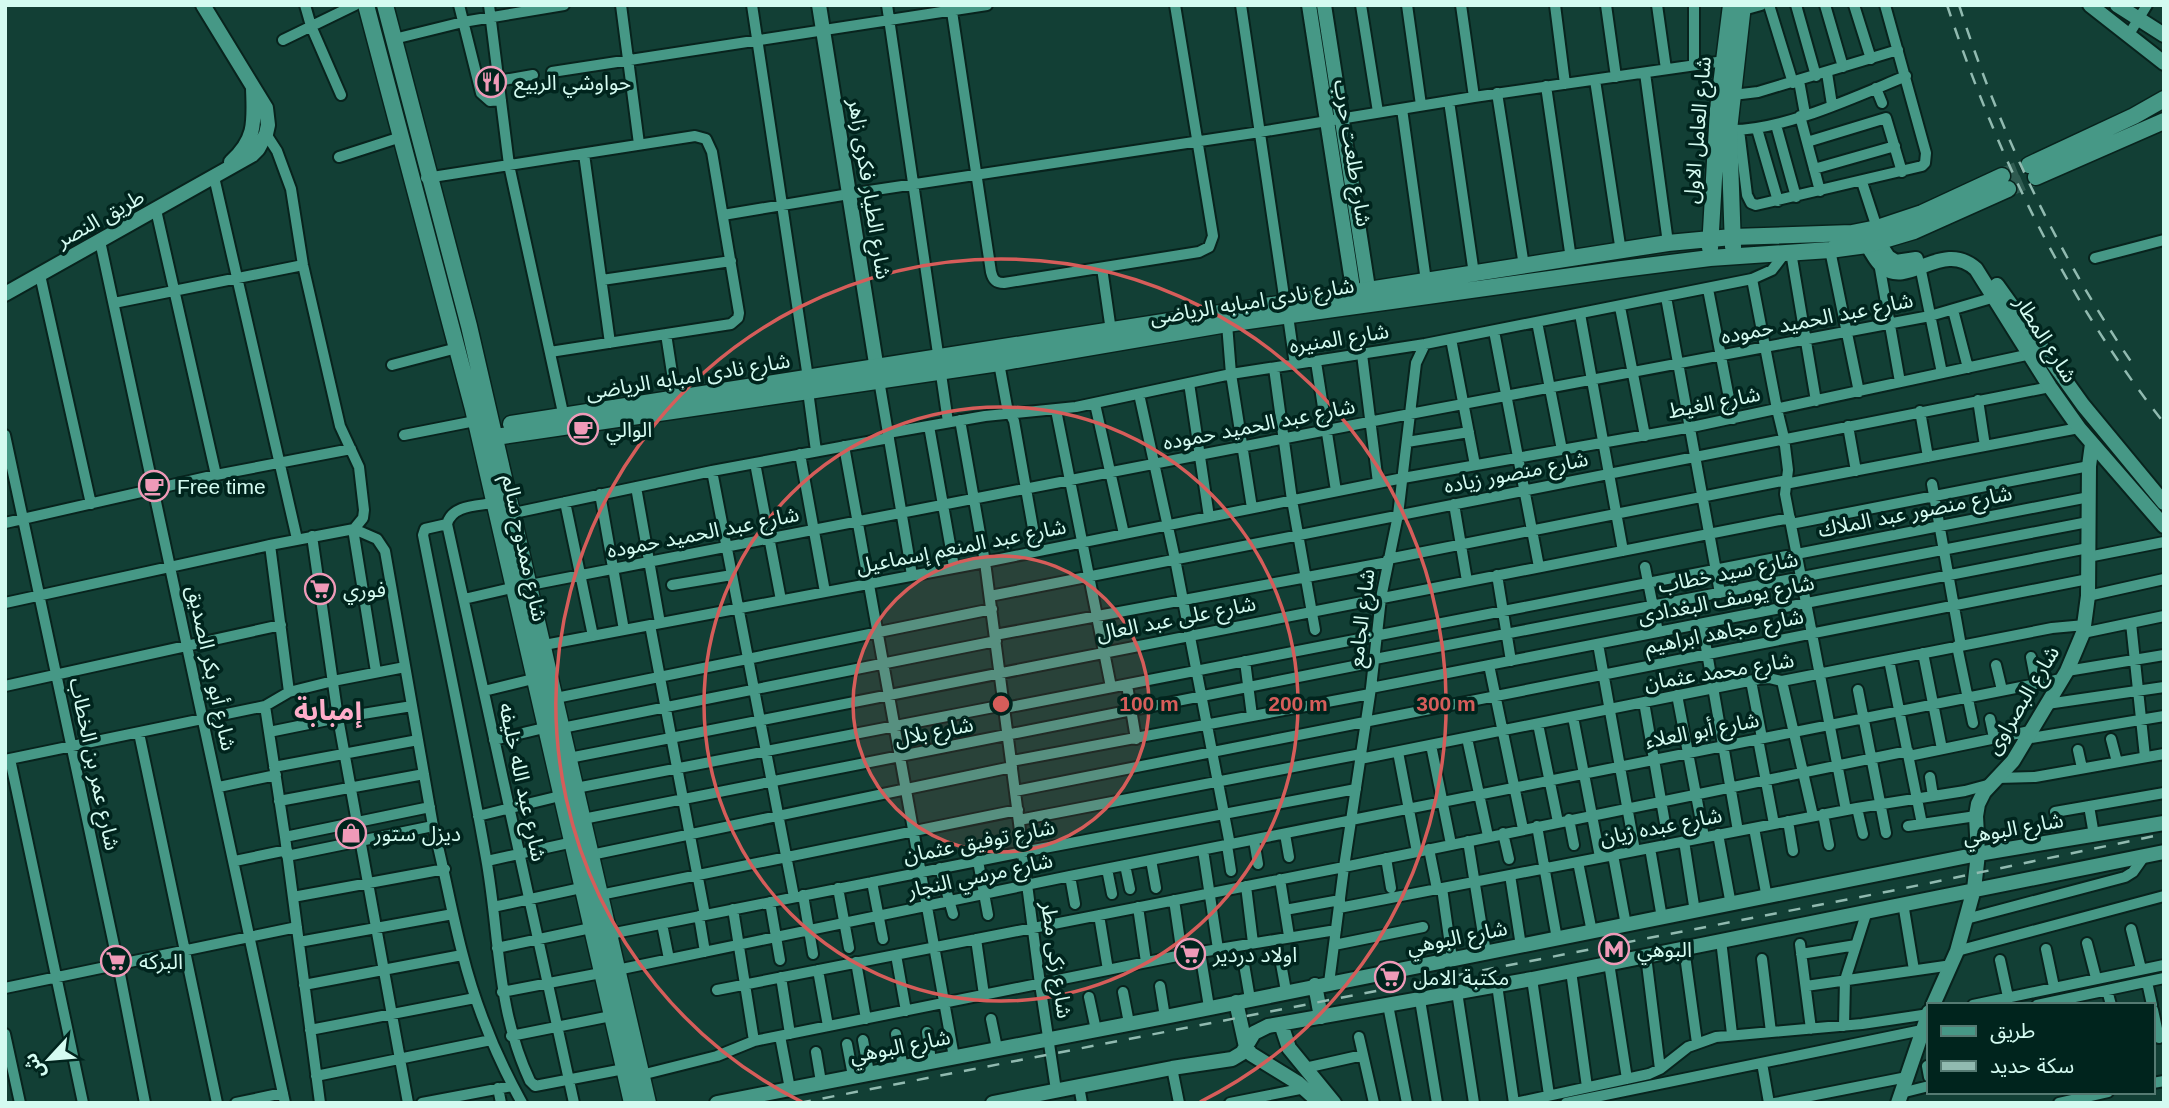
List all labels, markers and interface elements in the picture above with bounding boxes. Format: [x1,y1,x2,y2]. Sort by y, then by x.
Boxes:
street label: شارع العامل الاول [1679,55,1719,205]
restaurant icon: حواوشي الربيع [474,65,508,99]
place label: حواوشي الربيع [514,71,631,98]
street label: شارع طلعت حرب [1326,78,1376,229]
street label: شارع الطيار فكرى زاهر [840,96,896,281]
street label: طريق النصر [51,184,149,254]
street label: شارع نادى امبابه الرياضى [1148,274,1356,332]
street label: شارع عبد الحميد حموده [1719,288,1916,352]
street label: شارع المطار [2006,290,2082,389]
street label: شارع المنيره [1288,319,1391,361]
street label: شارع نادى امبابه الرياضى [584,349,792,407]
street label: شارع الغيط [1666,382,1763,426]
street label: شارع عبد الحميد حموده [1161,394,1358,458]
cafe icon: الوالي [566,412,600,446]
place label: الوالي [606,418,652,445]
street label: شارع منصور زياده [1442,447,1591,501]
cafe icon: Free time [137,469,171,503]
street label: شارع ممدوح سالم [494,472,552,624]
place label: Free time [177,475,266,498]
street label: شارع منصور عبد الملاك [1816,481,2015,545]
street label: شارع عبد الحميد حموده [605,502,802,566]
street label: شارع عبد المنعم إسماعيل [854,514,1069,582]
street label: شارع سيد خطاب [1656,547,1801,601]
street label: شارع الجامع [1344,568,1382,669]
street label: شارع يوسف البغدادى [1636,571,1817,631]
supermarket icon: فوري [303,572,337,606]
place label: فوري [343,578,386,605]
street label: شارع أبو بكر الصديق [179,583,241,754]
street label: شارع على عبد العال [1094,591,1258,649]
street label: شارع مجاهد ابراهيم [1643,604,1806,662]
street label: شارع البصراوى [1981,642,2067,760]
street label: شارع محمد عثمان [1642,648,1796,698]
street label: شارع عمر بن الخطاب [62,675,125,853]
centre of rings [989,692,1013,716]
text: 100 m [1119,692,1179,715]
text: 200 m [1268,692,1328,715]
text: 300 m [1416,692,1476,715]
district label: إمبابة [294,695,362,729]
street label: شارع عبد الله خليفه [491,701,551,864]
street label: شارع أبو العلاء [1643,707,1762,756]
street label: شارع بلال [893,712,976,754]
street label: شارع عبده زيان [1598,803,1725,853]
street label: شارع البوهي [1961,808,2066,853]
street label: شارع توفيق عثمان [901,815,1058,871]
shop icon: ديزل ستور [334,816,368,850]
place label: ديزل ستور [373,822,461,846]
street label: شارع مرسي النجار [904,848,1056,907]
street label: شارع زكى مطر [1033,899,1077,1020]
street label: شارع البوهي [1405,916,1510,963]
metro station icon: البوهي [1597,932,1631,966]
supermarket icon: اولاد دردير [1173,937,1207,971]
place label: البوهي [1637,938,1692,965]
place label: اولاد دردير [1212,943,1297,967]
supermarket icon: البركه [99,944,133,978]
place label: البركه [139,950,183,974]
supermarket icon: مكتبة الامل [1373,960,1407,994]
place label: مكتبة الامل [1413,966,1509,990]
legend [1927,1003,2155,1094]
text: طريق [1990,1019,2035,1044]
north arrow [14,1024,84,1094]
street label: شارع البوهي [848,1025,953,1072]
text: ش [19,1050,49,1083]
text: سكة حديد [1990,1054,2074,1077]

